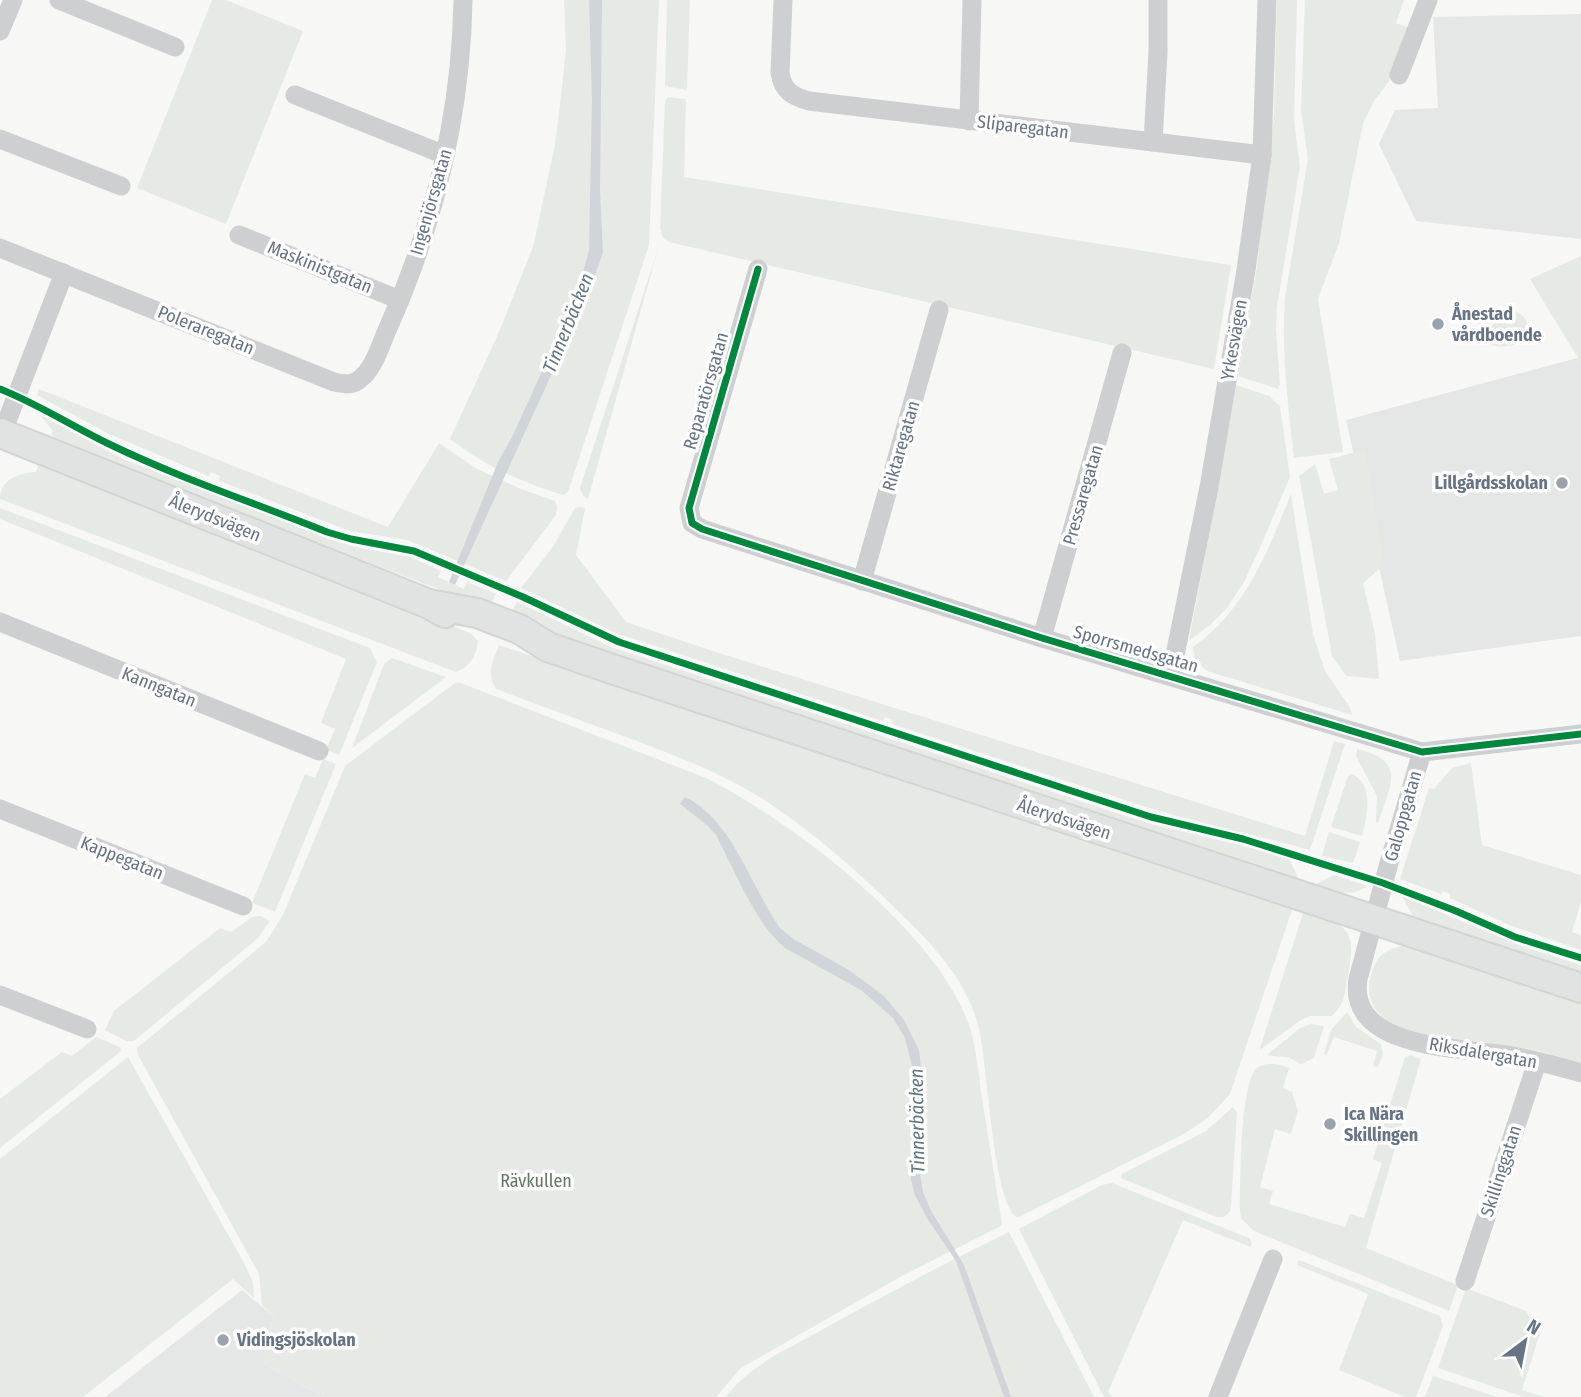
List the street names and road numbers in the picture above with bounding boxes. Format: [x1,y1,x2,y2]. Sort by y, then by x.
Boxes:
street label: Sliparegatan [976,110,1070,144]
street label: Ingenjörsgatan [405,146,457,258]
street label: Maskinistgatan [265,236,375,298]
street label: Yrkesvägen [1216,298,1252,382]
street label: Poleraregatan [155,301,257,359]
street label: Reparatörsgatan [679,330,733,452]
street label: Riktaregatan [878,398,924,494]
street label: Pressaregatan [1058,442,1108,548]
street label: Ålerydsvägen [166,489,265,546]
street label: Sporrsmedsgatan [1071,621,1201,677]
street label: Kanngatan [119,662,199,712]
street label: Galoppgatan [1380,768,1426,864]
street label: Ålerydsvägen [1014,793,1114,844]
street label: Kappegatan [77,831,167,885]
street label: Riksdalergatan [1427,1033,1539,1073]
street label: Skillinggatan [1476,1122,1526,1220]

